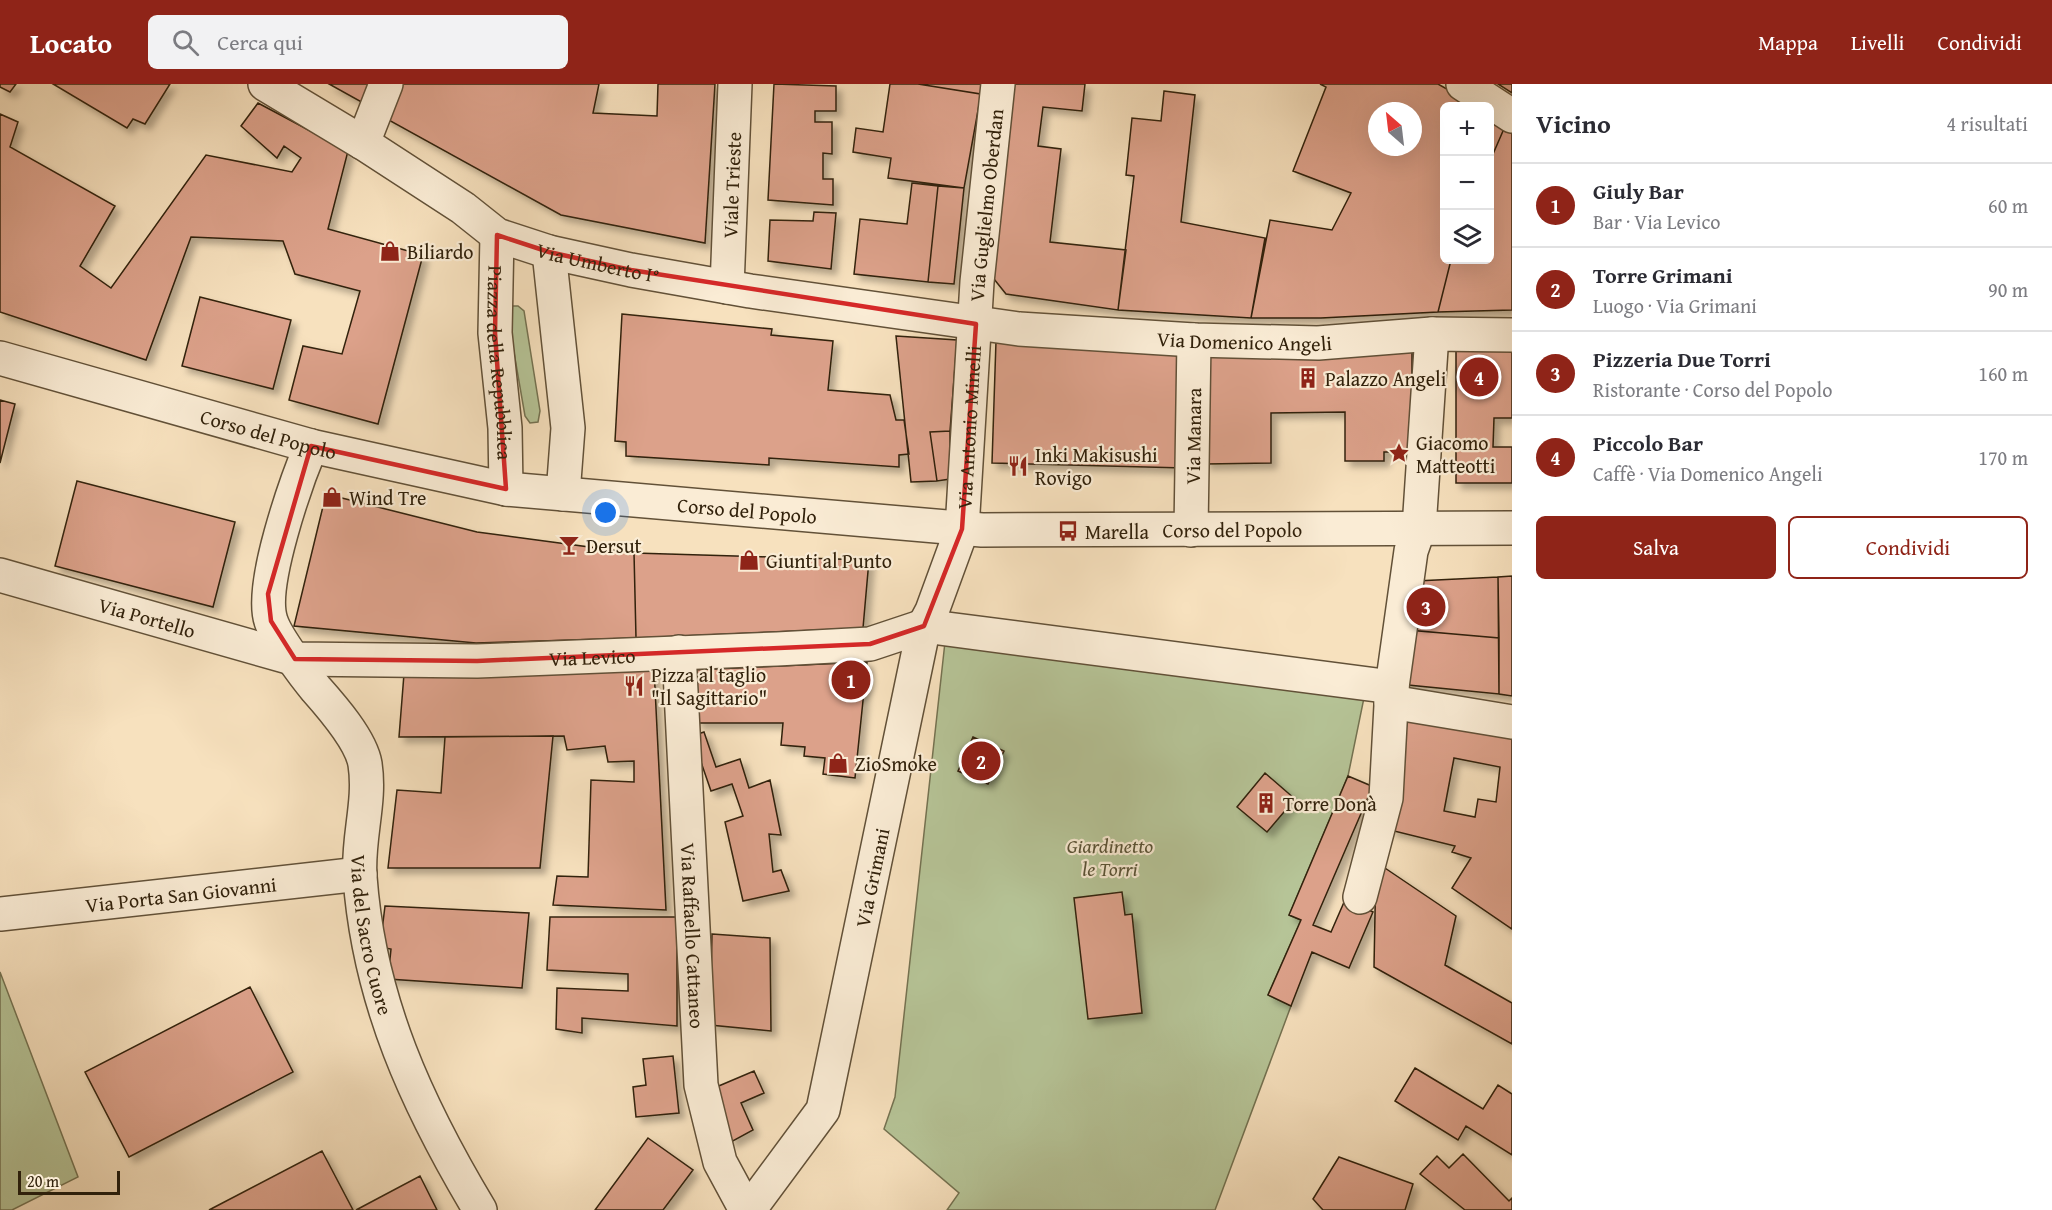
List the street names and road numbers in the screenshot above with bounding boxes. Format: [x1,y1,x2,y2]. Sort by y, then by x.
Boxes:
street label: Via Guglielmo Oberdan [961,107,1010,302]
street label: Viale Trieste [714,131,748,239]
street label: Via Umberto I° [533,234,662,289]
street label: Piazza della Repubblica [480,265,520,461]
street label: Via Domenico Angeli [1156,323,1333,358]
street label: Via Antonio Minelli [949,344,988,510]
street label: Via Manara [1177,387,1208,485]
street label: Corso del Popolo [197,401,339,466]
street label: Corso del Popolo [676,489,818,530]
street label: Corso del Popolo [1162,514,1302,544]
street label: Via Portello [95,589,199,645]
street label: Via Levico [548,640,636,673]
street label: Via Grimani [847,825,896,930]
street label: Via Raffaello Cattaneo [674,842,713,1029]
street label: Via del Sacro Cuore [345,854,401,1018]
street label: Via Porta San Giovanni [84,869,278,919]

